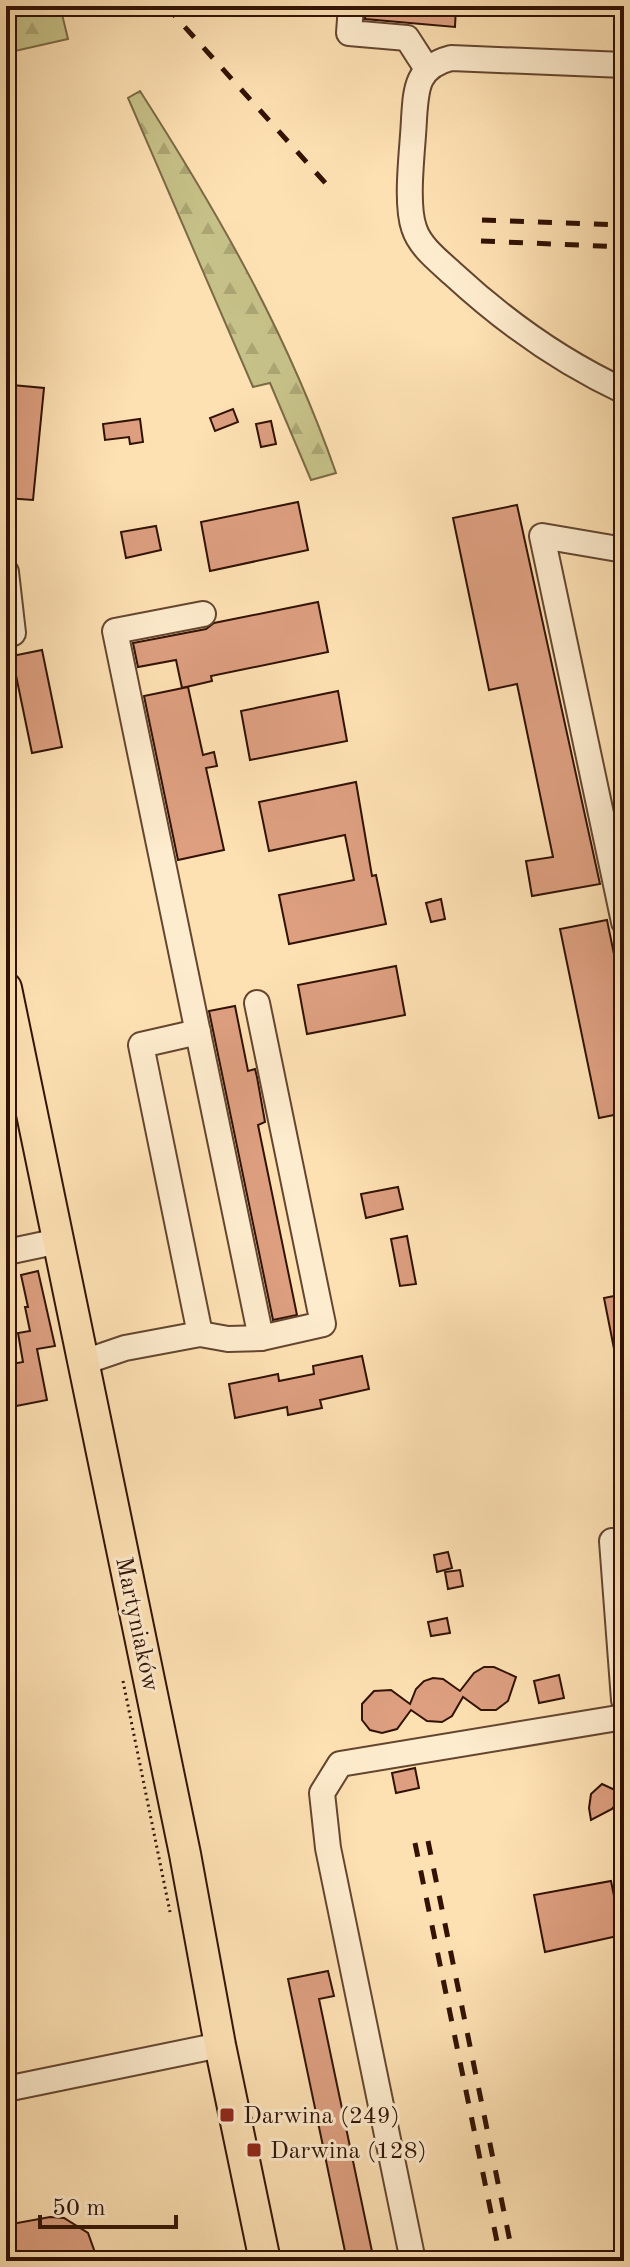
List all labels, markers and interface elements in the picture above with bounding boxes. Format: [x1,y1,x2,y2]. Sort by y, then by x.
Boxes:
street label: Martyniaków [110,1555,162,1694]
place label: Darwina (249) [243,2105,400,2129]
marker: Darwina (249) [218,2106,236,2124]
place label: Darwina (128) [270,2140,427,2164]
marker: Darwina (128) [245,2141,263,2159]
scale bar [40,2179,176,2229]
text: 50 m [52,2197,106,2221]

